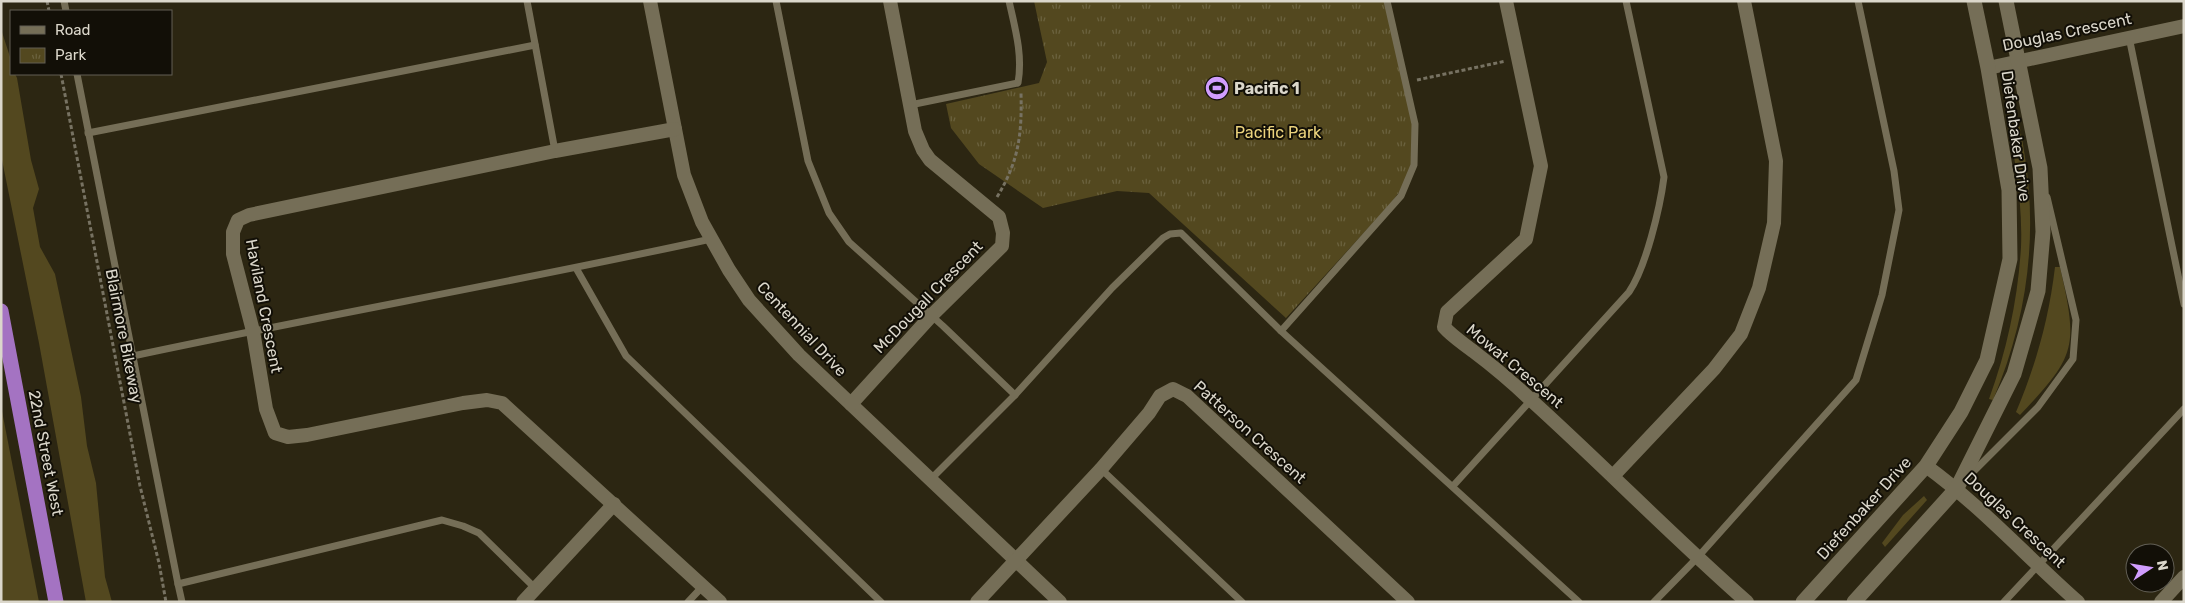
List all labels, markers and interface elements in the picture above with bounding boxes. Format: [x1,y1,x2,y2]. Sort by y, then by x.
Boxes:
street label: Douglas Crescent [2001,9,2133,55]
legend [10,10,172,75]
text: Road [55,21,91,39]
text: Park [55,46,86,64]
street label: Diefenbaker Drive [1997,69,2035,203]
sports icon: Pacific 1 [1204,75,1230,101]
place label: Pacific 1 [1234,79,1300,98]
park label: Pacific Park [1235,123,1322,142]
street label: Haviland Crescent [242,237,286,375]
street label: McDougall Crescent [869,237,987,357]
street label: Blairmore Bikeway [102,267,146,405]
street label: Centennial Drive [753,278,851,380]
street label: Mowat Crescent [1463,320,1567,412]
street label: Patterson Crescent [1190,377,1310,487]
street label: 22nd Street West [24,389,68,517]
street label: Diefenbaker Drive [1813,453,1915,563]
street label: Douglas Crescent [1960,468,2070,572]
north arrow [2125,543,2175,593]
text: N [2153,559,2172,572]

